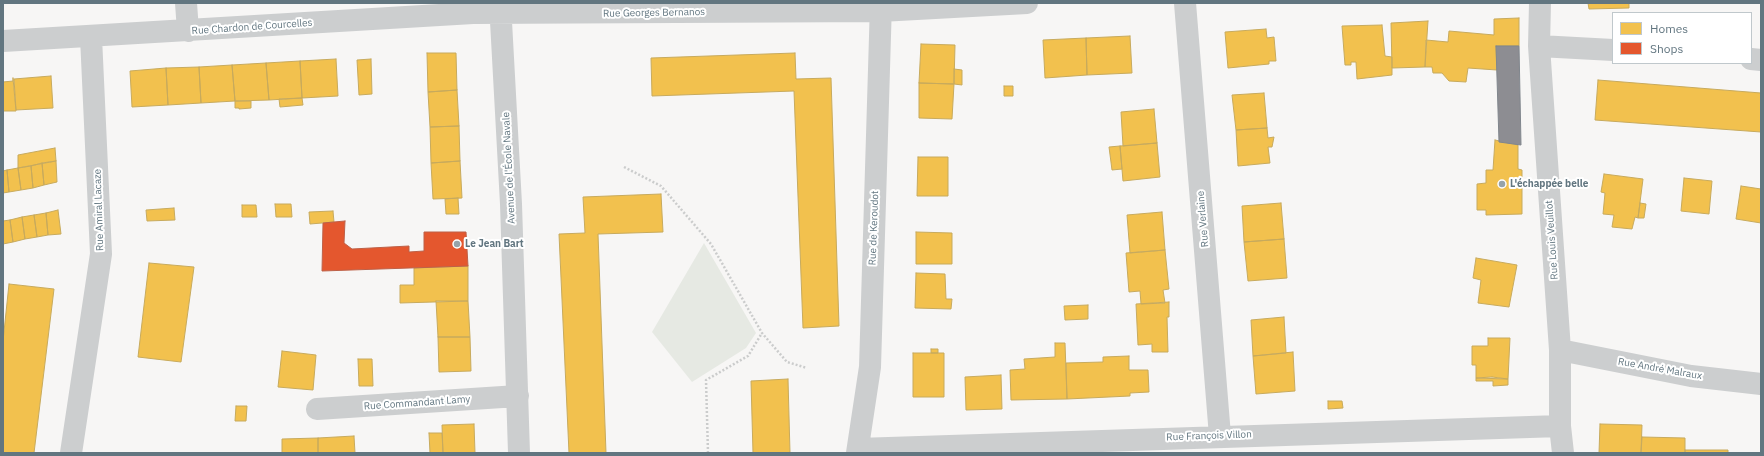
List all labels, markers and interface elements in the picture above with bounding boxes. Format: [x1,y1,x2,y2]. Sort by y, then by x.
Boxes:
street label: Rue Georges Bernanos [603,6,705,20]
legend [1612,12,1752,64]
street label: Rue Chardon de Courcelles [191,17,313,37]
text: Homes [1650,21,1688,36]
text: Shops [1650,41,1683,56]
street label: Avenue de l'École Navale [500,112,518,224]
street label: Rue Amiral Lacaze [92,169,106,251]
place label: L'échappée belle [1510,178,1588,190]
marker: L'échappée belle [1497,179,1507,189]
street label: Rue de Keroudot [867,190,881,266]
street label: Rue Verlaine [1195,190,1211,248]
street label: Rue Louis Veuillot [1543,200,1561,280]
place label: Le Jean Bart [465,238,524,250]
marker: Le Jean Bart [452,239,462,249]
street label: Rue André Malraux [1617,356,1703,382]
street label: Rue Commandant Lamy [363,393,471,413]
street label: Rue François Villon [1166,429,1252,443]

